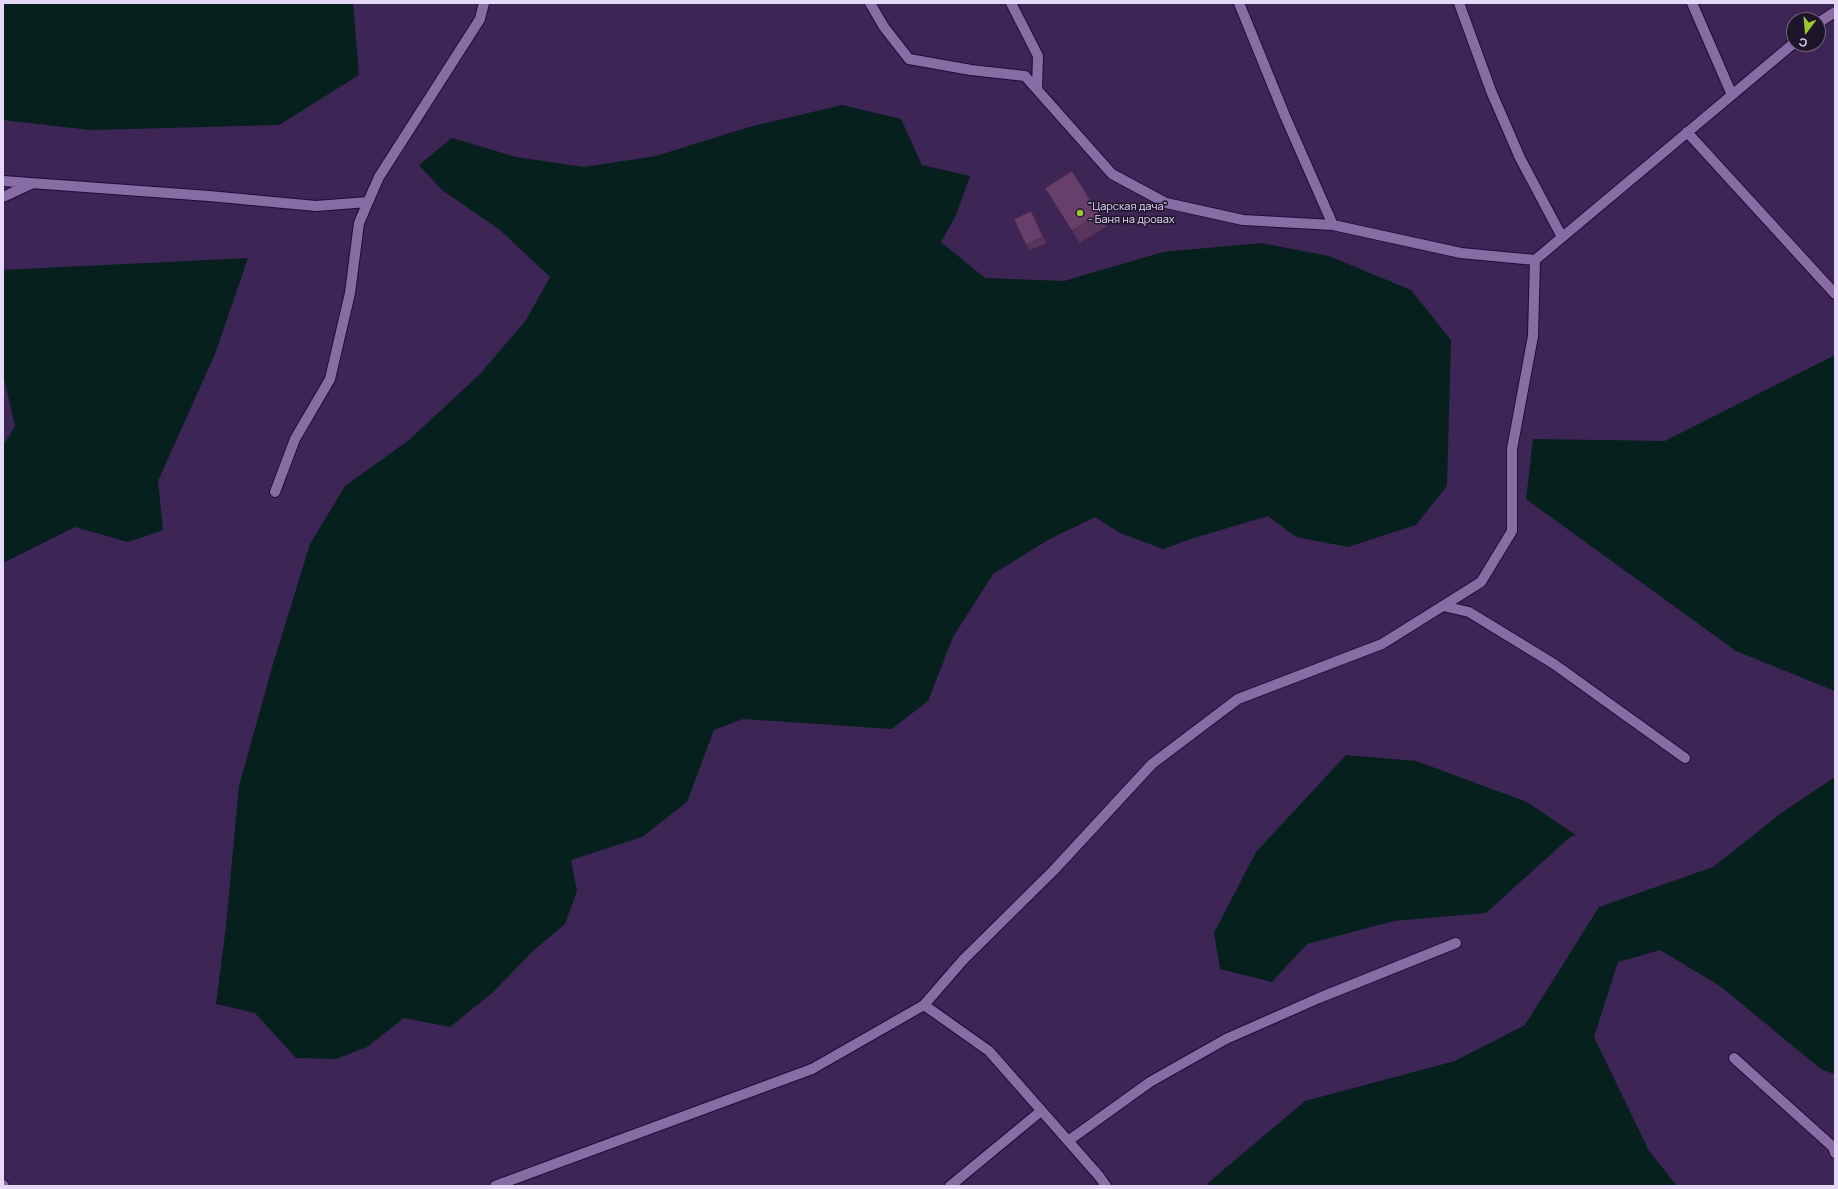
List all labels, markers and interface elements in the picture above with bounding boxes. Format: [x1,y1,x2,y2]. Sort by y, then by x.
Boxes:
north arrow [1786,12,1826,52]
text: С [1797,35,1809,51]
place label: "Царская дача" - Баня на дровах [1088,200,1175,226]
marker: "Царская дача" - Баня на дровах [1075,208,1085,218]

